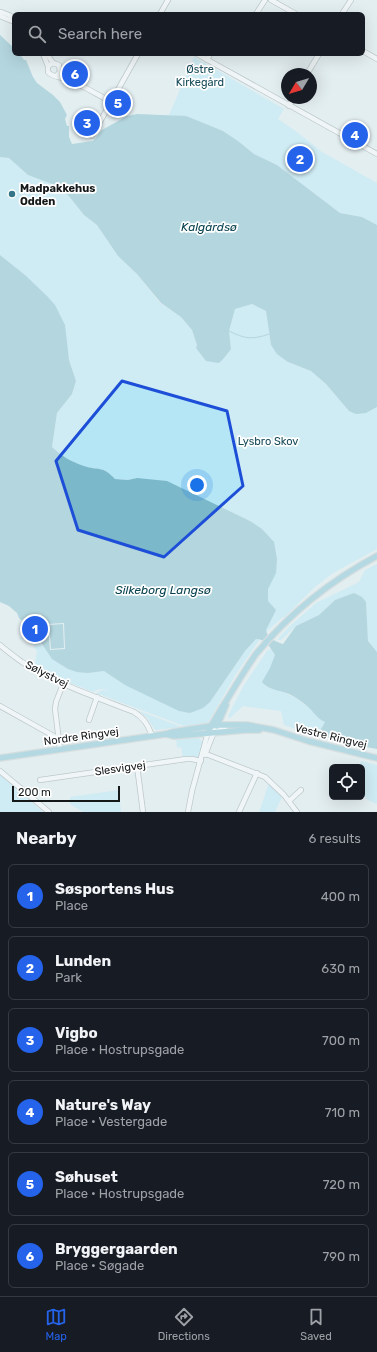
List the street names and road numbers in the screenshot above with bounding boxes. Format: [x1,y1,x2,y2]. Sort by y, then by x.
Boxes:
street label: Sølystvej [23,658,71,691]
street label: Vestre Ringvej [294,721,368,752]
street label: Nordre Ringvej [43,725,120,748]
street label: Slesvigvej [94,758,147,778]

